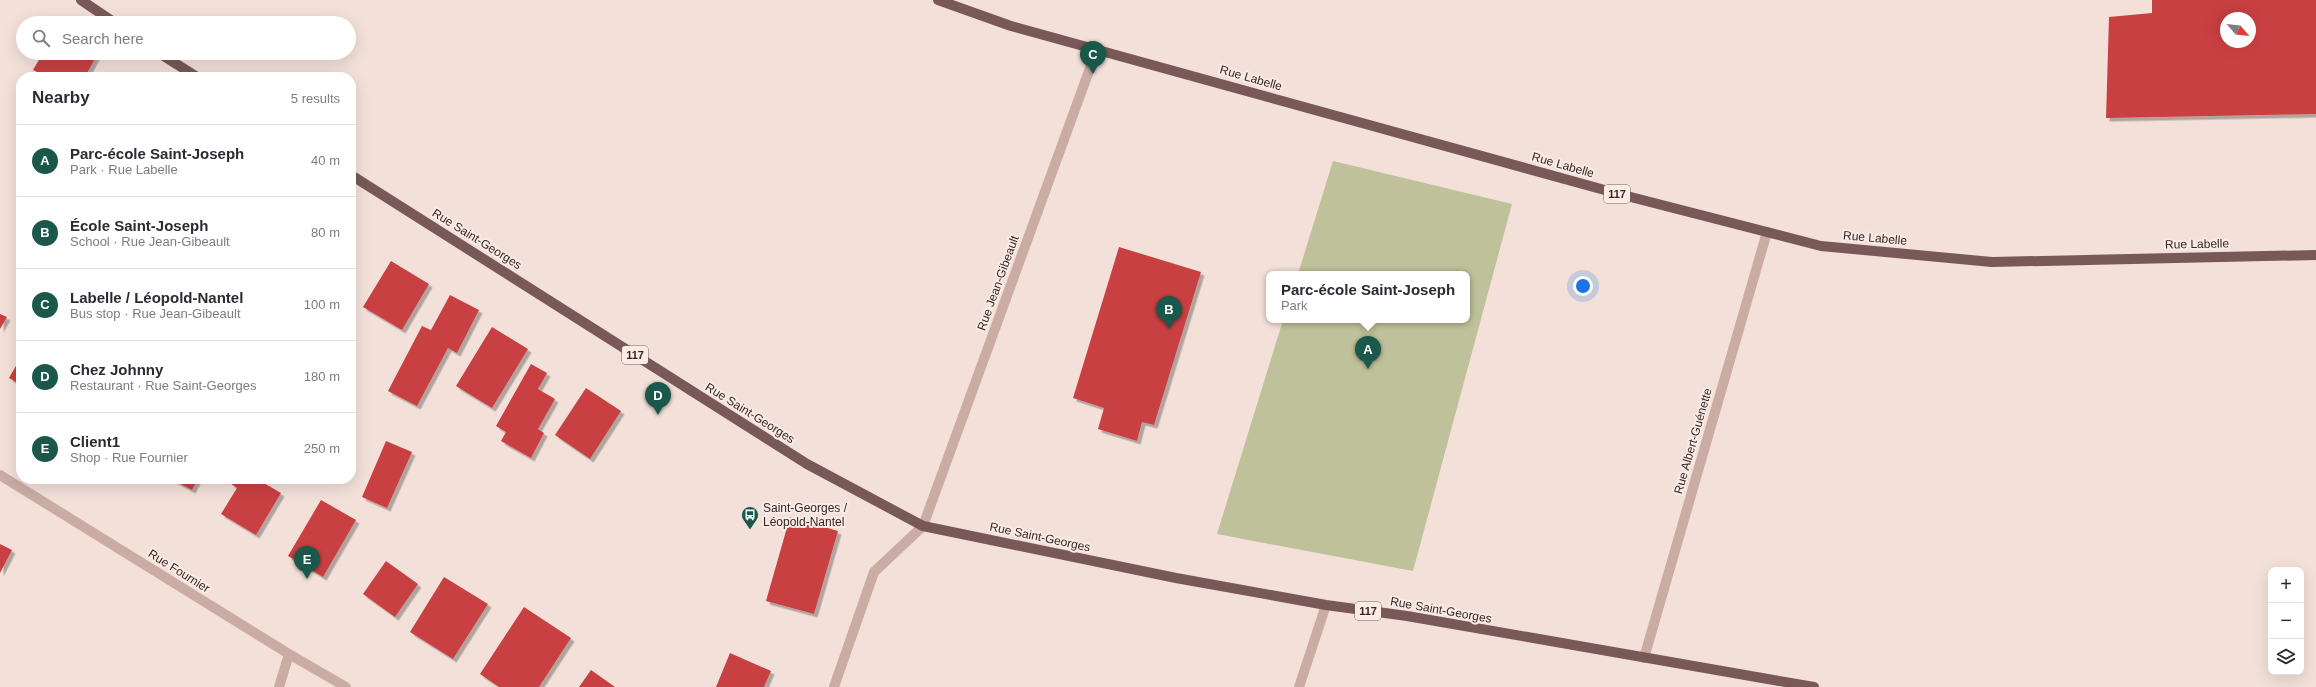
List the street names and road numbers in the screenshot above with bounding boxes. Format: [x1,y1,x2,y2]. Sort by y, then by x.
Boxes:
street label: Rue Labelle [1218,62,1284,94]
street label: Rue Labelle [1530,149,1596,181]
road number: 117 [1604,185,1630,203]
street label: Rue Saint-Georges [430,206,524,272]
street label: Rue Labelle [1842,228,1908,248]
street label: Rue Jean-Gibeault [974,233,1022,332]
street label: Rue Labelle [2165,236,2229,252]
road number: 117 [622,346,648,364]
street label: Rue Saint-Georges [703,380,797,446]
street label: Rue Albert-Guénette [1671,386,1715,496]
street label: Rue Saint-Georges [988,519,1092,555]
street label: Rue Fournier [146,547,212,595]
street label: Rue Saint-Georges [1389,594,1493,626]
road number: 117 [1355,602,1381,620]

